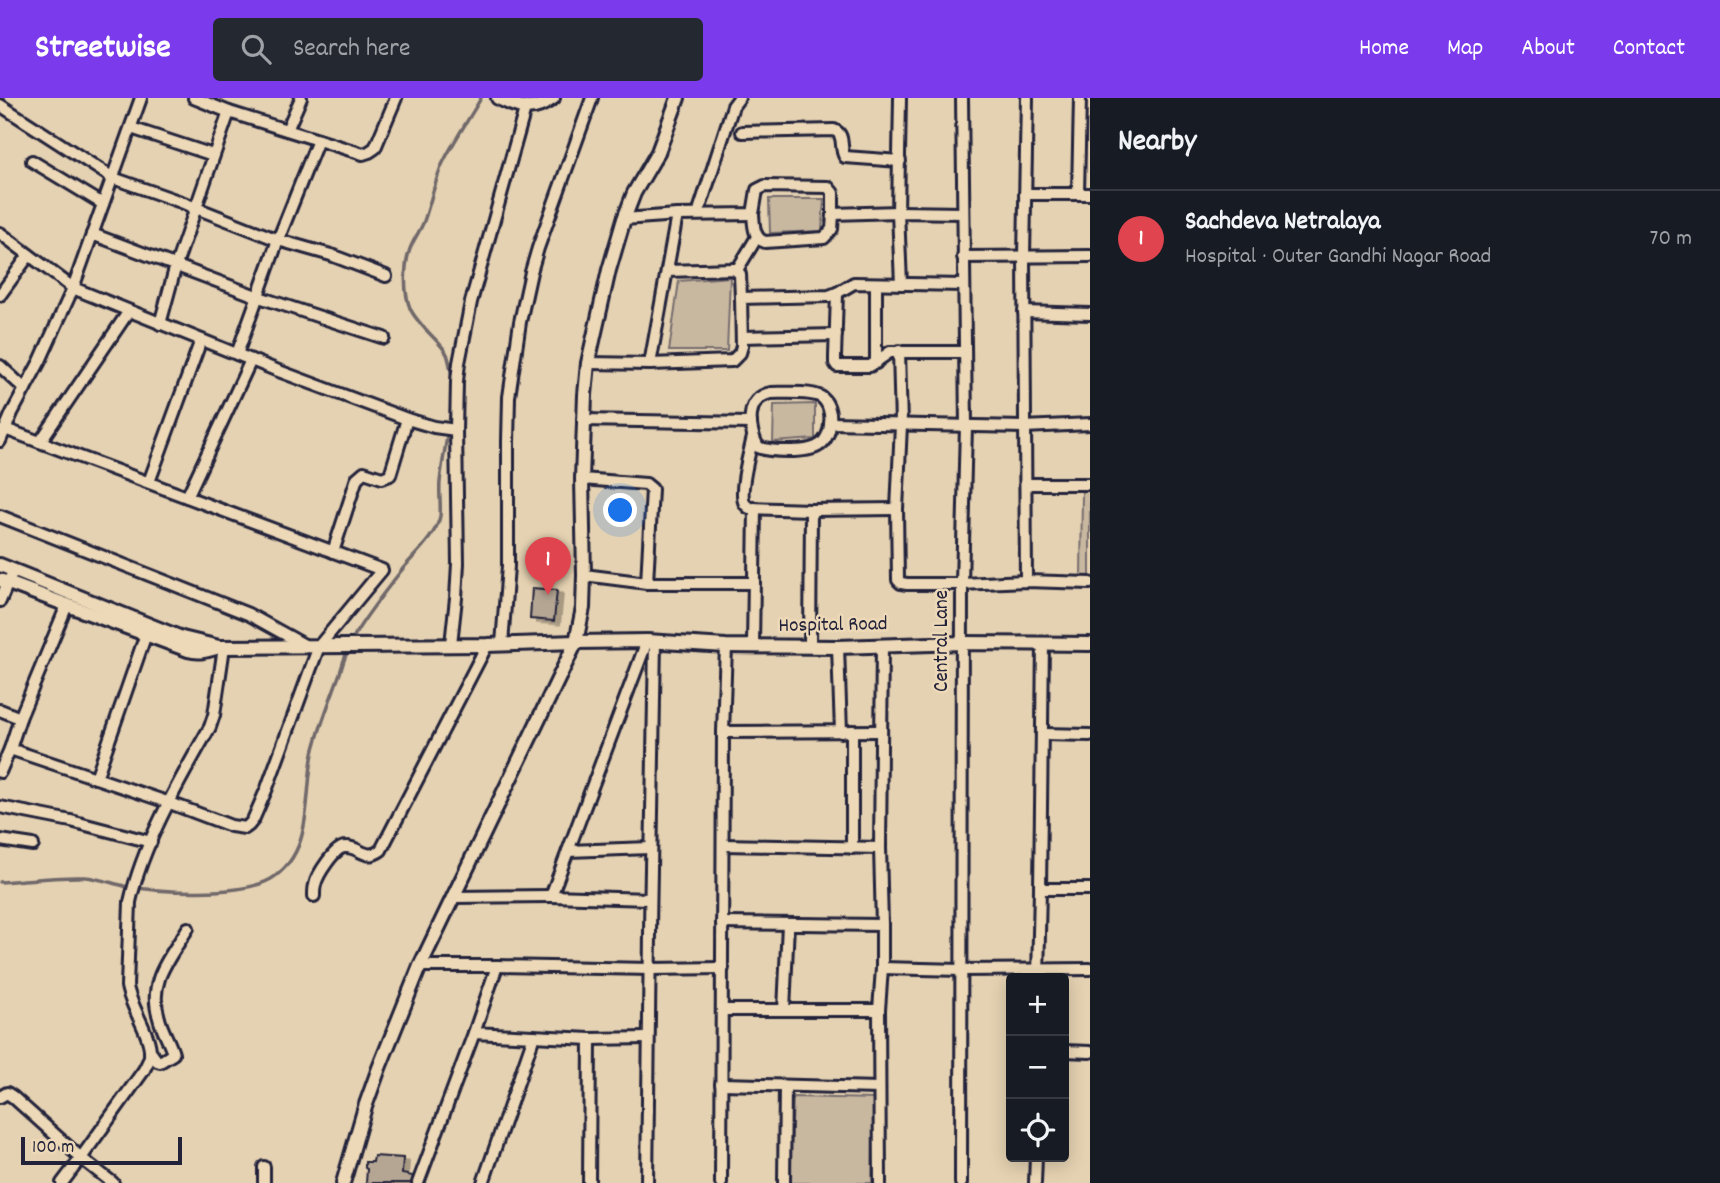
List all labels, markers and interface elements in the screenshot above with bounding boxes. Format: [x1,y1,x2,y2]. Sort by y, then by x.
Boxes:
search box [213,18,703,81]
text: Streetwise [35,26,171,73]
icon: search [237,30,275,68]
text: Search here [293,31,410,68]
text: Home [1359,32,1409,66]
text: Map [1447,32,1483,66]
text: About [1521,32,1575,66]
text: Contact [1613,32,1685,66]
text: Nearby [1118,122,1196,165]
text: Sachdeva Netralaya [1185,204,1380,241]
text: 1 [1138,223,1144,256]
text: 70 m [1650,223,1692,256]
text: Hospital · Outer Gandhi Nagar Road [1185,241,1491,274]
your location [603,493,637,527]
pin: 1 [525,537,571,595]
street label: Central Lane [928,590,958,692]
street label: Hospital Road [778,610,888,642]
map controls [1006,973,1069,1162]
button: + [1006,973,1069,1036]
button: − [1006,1036,1069,1099]
button: locate [1006,1099,1069,1162]
scale bar [21,1134,182,1166]
text: 100 m [32,1135,74,1162]

